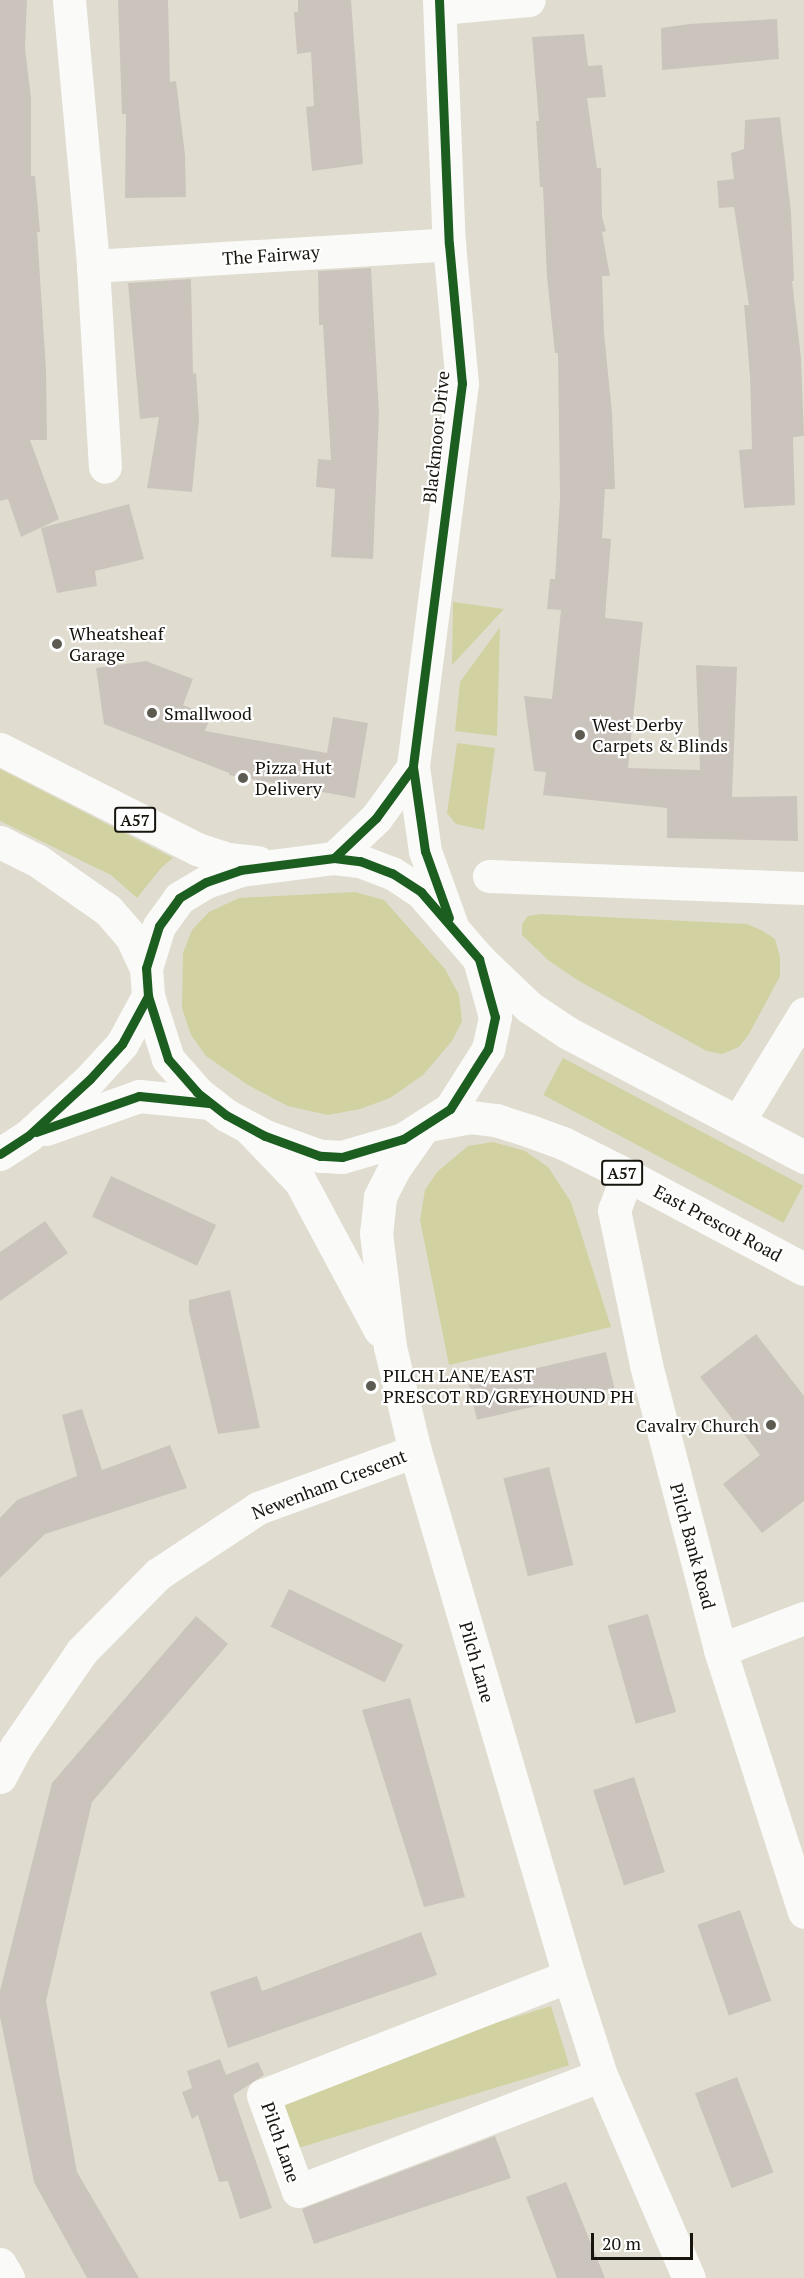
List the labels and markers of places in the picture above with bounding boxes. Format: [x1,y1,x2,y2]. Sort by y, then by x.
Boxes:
place label: Wheatsheaf Garage [69,623,164,666]
marker: Wheatsheaf Garage [50,637,64,651]
place label: Smallwood [164,702,252,724]
marker: Smallwood [145,706,159,720]
place label: West Derby Carpets & Blinds [592,714,728,756]
marker: West Derby Carpets & Blinds [573,728,587,742]
place label: Pizza Hut Delivery [255,757,332,800]
marker: Pizza Hut Delivery [236,771,250,785]
place label: PILCH LANE/EAST PRESCOT RD/GREYHOUND PH [383,1365,634,1408]
marker: PILCH LANE/EAST PRESCOT RD/GREYHOUND PH [364,1379,378,1393]
place label: Cavalry Church [636,1414,759,1436]
marker: Cavalry Church [764,1418,778,1432]

